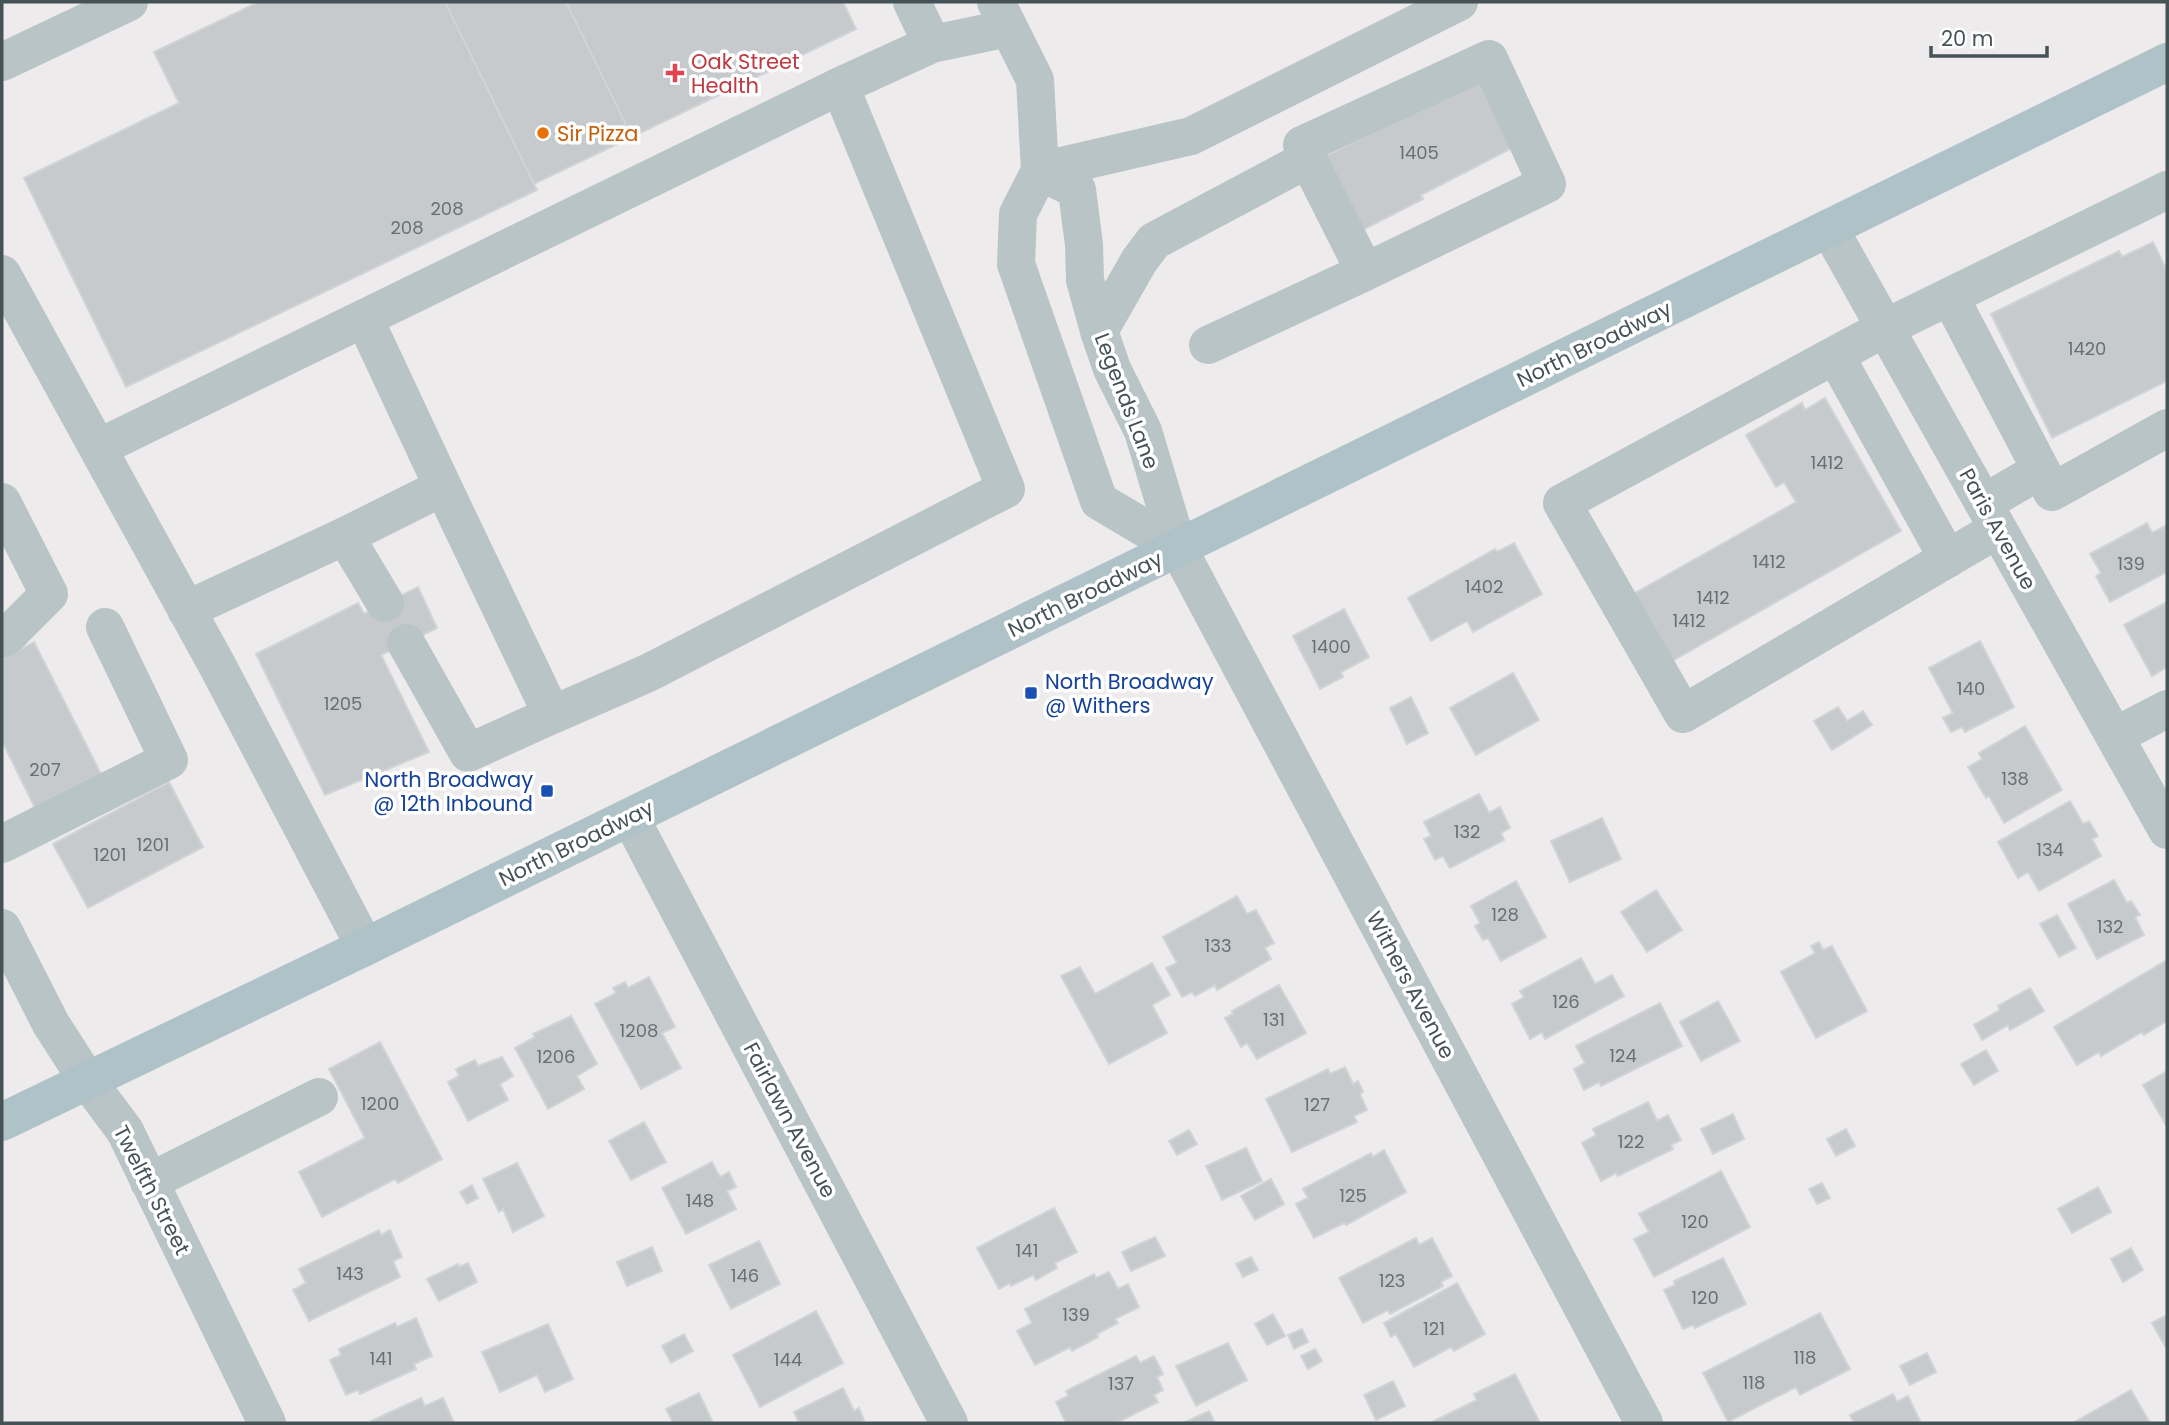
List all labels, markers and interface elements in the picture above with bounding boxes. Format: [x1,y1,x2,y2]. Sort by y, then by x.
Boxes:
scale bar [1931,14,2046,58]
text: 20 m [1941,24,1994,53]
place label: Oak Street Health [691,47,800,100]
marker: Oak Street Health [665,63,685,83]
place label: Sir Pizza [557,119,639,148]
marker: Sir Pizza [535,125,551,141]
house number: 1405 [1399,140,1439,165]
house number: 208 [430,196,464,221]
house number: 208 [390,215,424,240]
street label: North Broadway [1512,294,1676,394]
street label: Legends Lane [1088,329,1166,473]
house number: 1420 [2068,336,2106,361]
house number: 1412 [1810,450,1844,475]
street label: Paris Avenue [1953,463,2043,595]
street label: North Broadway [1003,544,1167,644]
house number: 1412 [1752,549,1786,574]
house number: 139 [2117,551,2145,576]
house number: 1402 [1465,574,1503,599]
house number: 1412 [1696,585,1730,610]
house number: 1412 [1672,608,1706,633]
house number: 1400 [1311,634,1351,659]
place label: North Broadway @ Withers [1045,667,1214,720]
house number: 140 [1957,676,1985,701]
marker: North Broadway @ Withers [1023,685,1039,701]
house number: 1205 [324,691,362,716]
house number: 207 [29,757,61,782]
place label: North Broadway @ 12th Inbound [364,765,533,818]
house number: 138 [2001,766,2029,791]
marker: North Broadway @ 12th Inbound [539,783,555,799]
street label: North Broadway [494,793,658,893]
house number: 132 [1454,819,1480,844]
house number: 1201 [136,832,170,857]
house number: 134 [2036,837,2064,862]
house number: 1201 [93,842,127,867]
house number: 128 [1491,902,1519,927]
street label: Withers Avenue [1360,906,1462,1064]
house number: 132 [2097,914,2123,939]
house number: 133 [1205,933,1231,958]
house number: 126 [1552,989,1580,1014]
house number: 131 [1263,1007,1285,1032]
house number: 1208 [620,1018,658,1043]
street label: Fairlawn Avenue [737,1037,843,1203]
house number: 124 [1609,1043,1637,1068]
house number: 1206 [537,1044,575,1069]
house number: 1200 [361,1091,399,1116]
house number: 127 [1304,1092,1330,1117]
street label: Twelfth Street [107,1120,197,1260]
house number: 122 [1618,1129,1644,1154]
house number: 125 [1339,1183,1367,1208]
house number: 148 [686,1188,714,1213]
house number: 120 [1681,1209,1709,1234]
house number: 141 [1016,1238,1038,1263]
house number: 143 [336,1261,364,1286]
house number: 146 [731,1263,759,1288]
house number: 123 [1379,1268,1405,1293]
house number: 120 [1691,1285,1719,1310]
house number: 139 [1062,1302,1090,1327]
house number: 121 [1423,1316,1445,1341]
house number: 118 [1794,1345,1816,1370]
house number: 141 [370,1346,392,1371]
house number: 144 [774,1347,802,1372]
house number: 118 [1743,1370,1765,1395]
house number: 137 [1108,1371,1134,1396]

